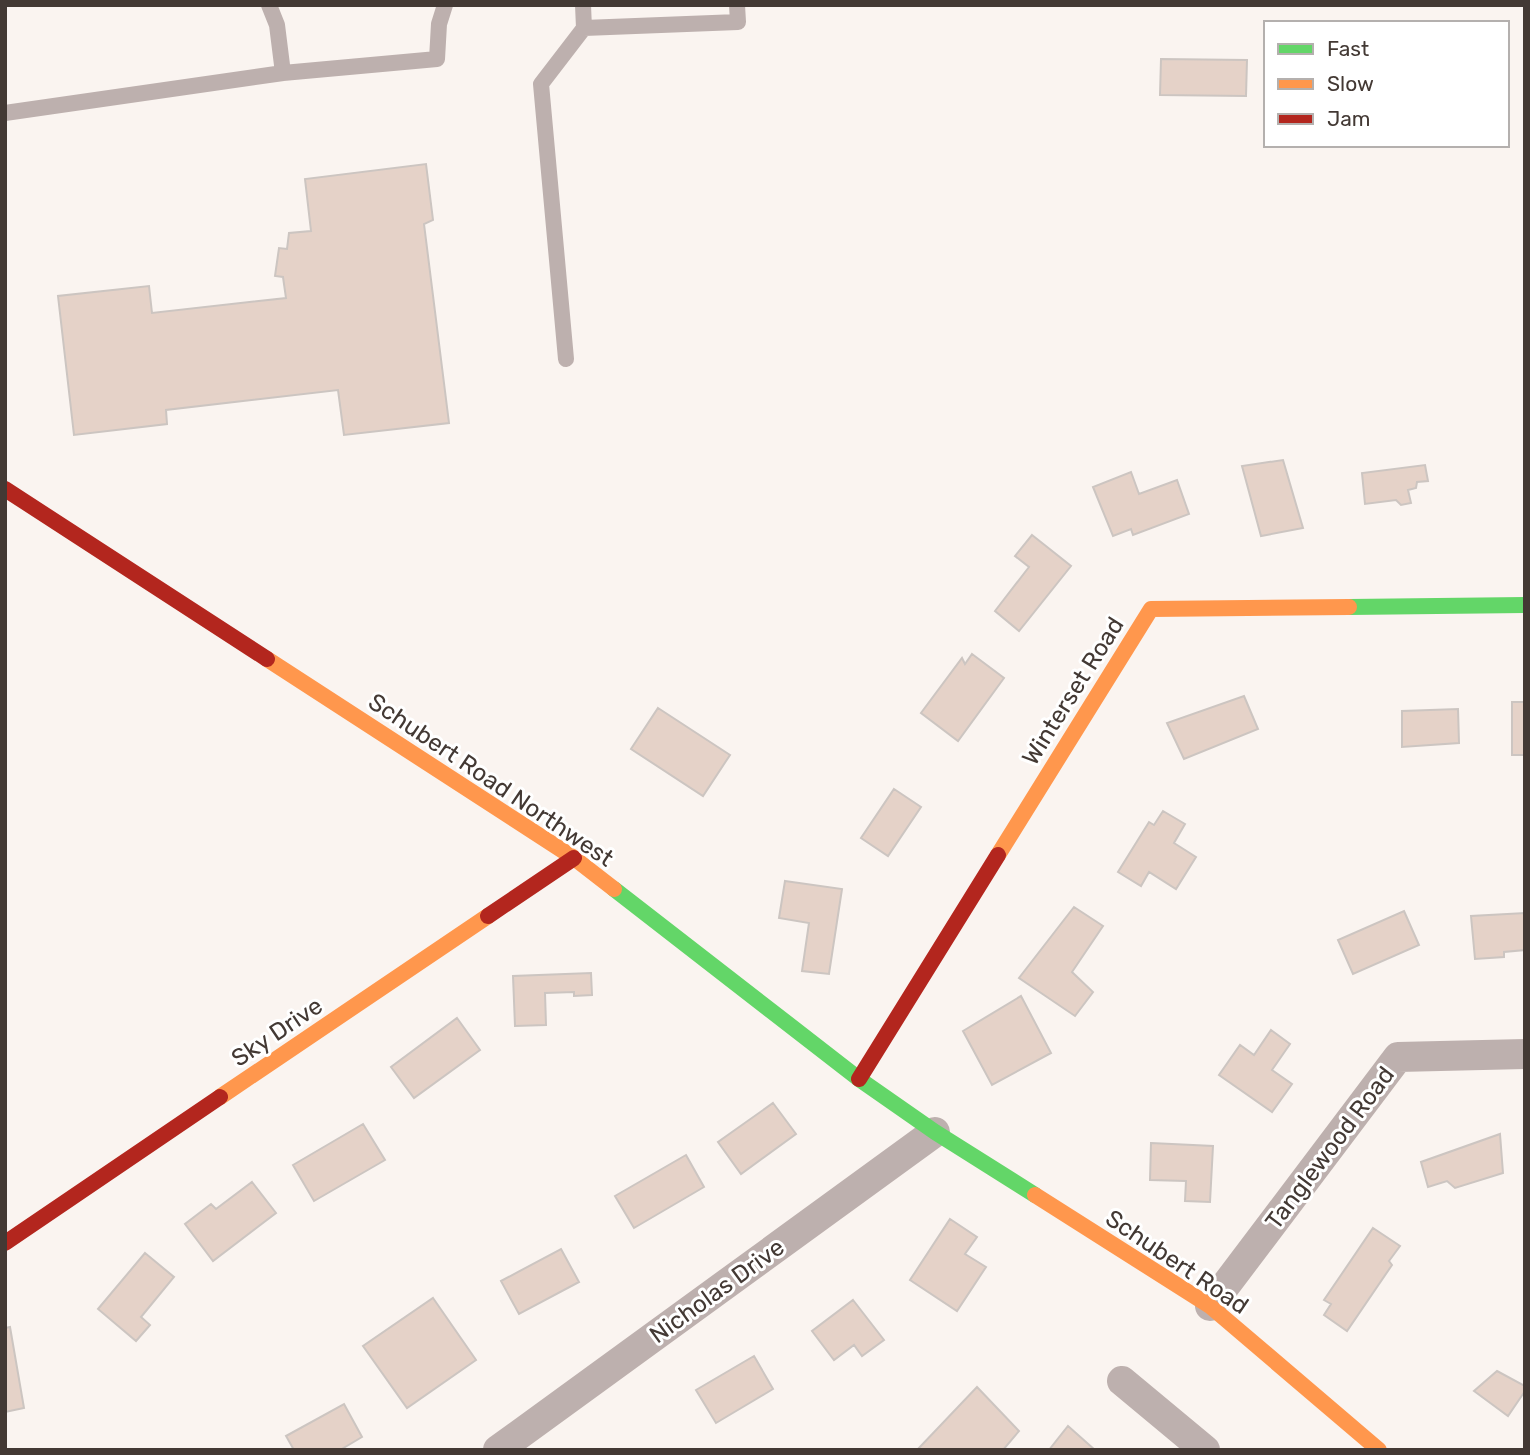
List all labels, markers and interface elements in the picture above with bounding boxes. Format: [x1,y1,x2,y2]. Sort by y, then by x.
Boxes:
legend [1264,21,1509,147]
text: Fast [1327,36,1369,61]
text: Slow [1327,71,1374,96]
text: Jam [1327,106,1371,131]
street label: Winterset Road [1016,612,1130,770]
street label: Schubert Road Northwest [363,687,619,873]
street label: Sky Drive [226,991,328,1073]
street label: Tanglewood Road [1260,1061,1400,1235]
street label: Schubert Road [1100,1204,1254,1320]
street label: Nicholas Drive [644,1233,790,1349]

